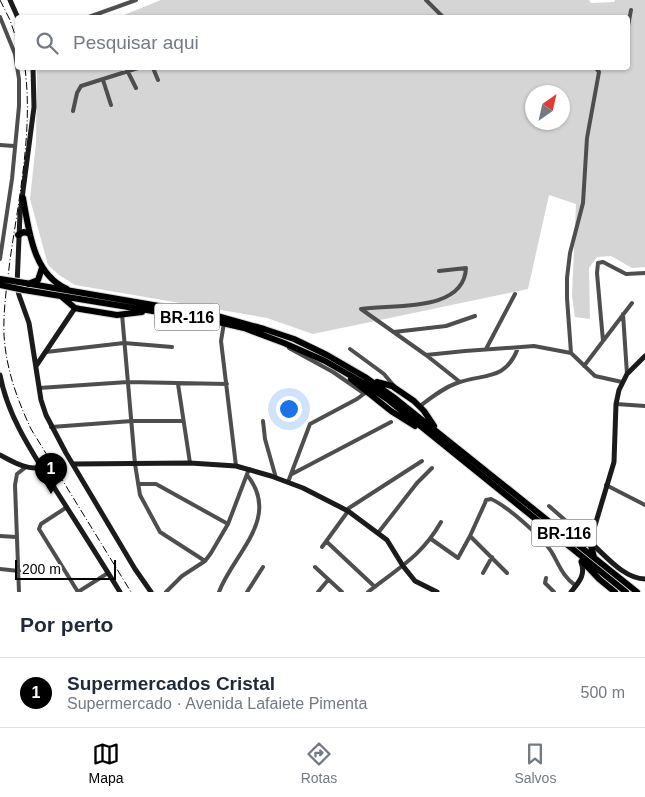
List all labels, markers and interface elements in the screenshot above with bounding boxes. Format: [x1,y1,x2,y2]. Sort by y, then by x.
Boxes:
search box [15,15,630,70]
icon: search [33,29,61,57]
text: Pesquisar aqui [73,32,199,53]
north arrow [525,85,570,130]
road number: BR-116 [154,304,220,330]
your location [276,396,302,422]
pin: 1 [35,453,67,494]
road number: BR-116 [532,520,596,546]
scale bar [15,557,116,580]
text: 200 m [22,561,61,577]
text: Por perto [20,613,113,636]
text: Supermercados Cristal [67,673,275,694]
text: 1 [32,684,40,701]
text: 500 m [581,684,625,701]
text: Supermercado · Avenida Lafaiete Pimenta [67,695,367,712]
tab: Mapa [89,740,124,786]
tab: Rotas [301,740,337,786]
tab: Salvos [514,740,556,786]

